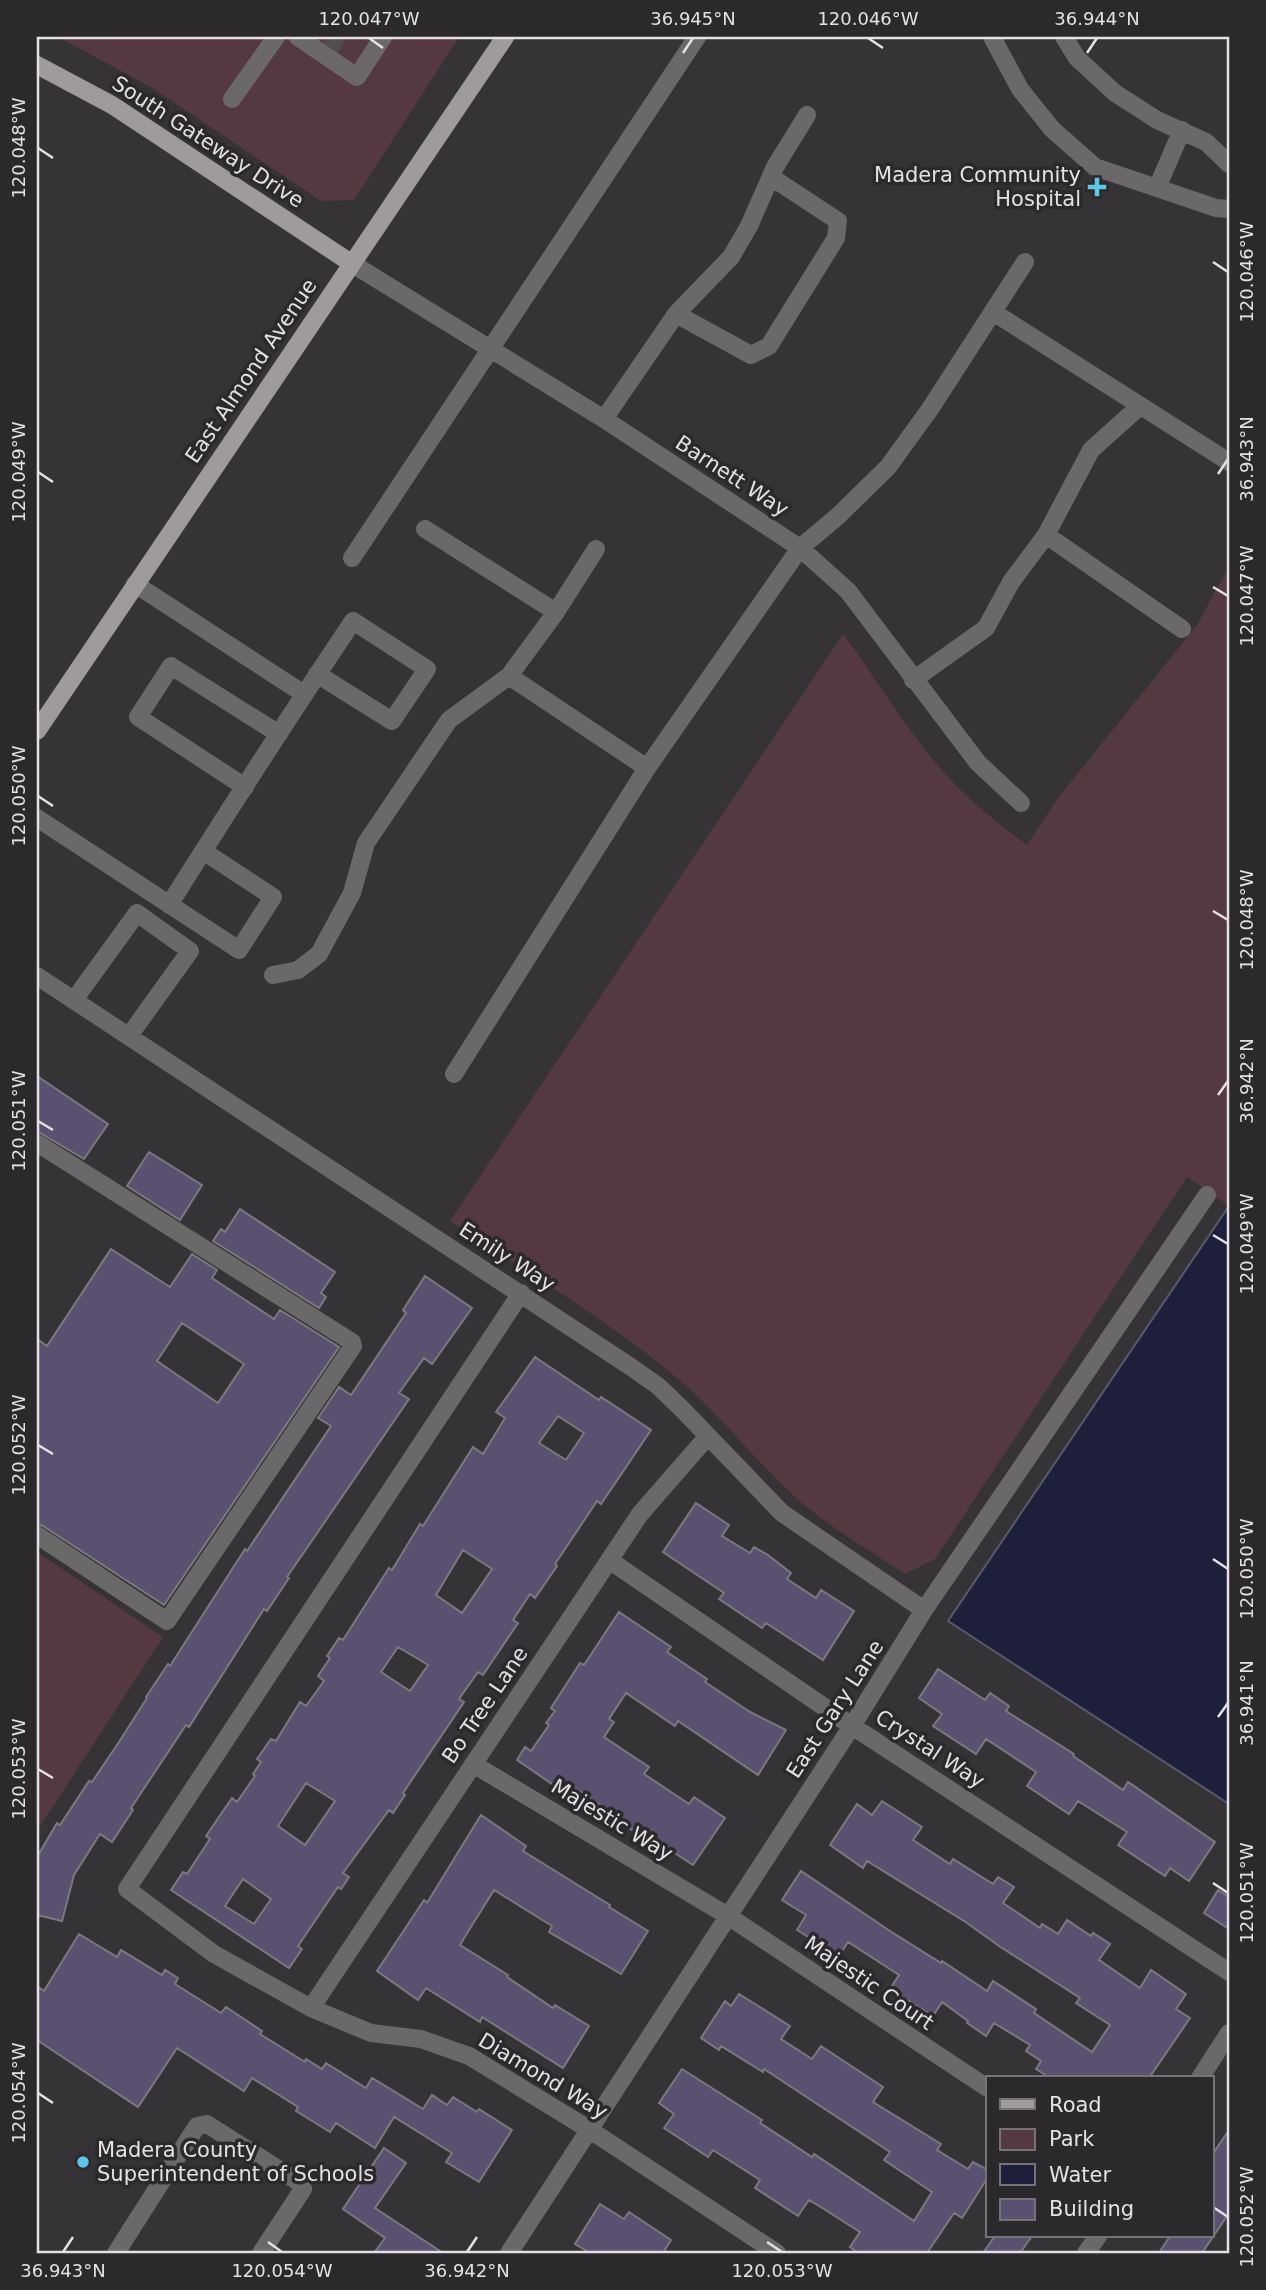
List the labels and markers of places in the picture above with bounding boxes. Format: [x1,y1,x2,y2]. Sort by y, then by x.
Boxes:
place label: Madera Community Hospital [874,163,1081,211]
marker: Madera Community Hospital [1087,177,1107,197]
place label: Madera County Superintendent of Schools [97,2138,374,2186]
marker: Madera County Superintendent of Schools [75,2154,91,2170]

